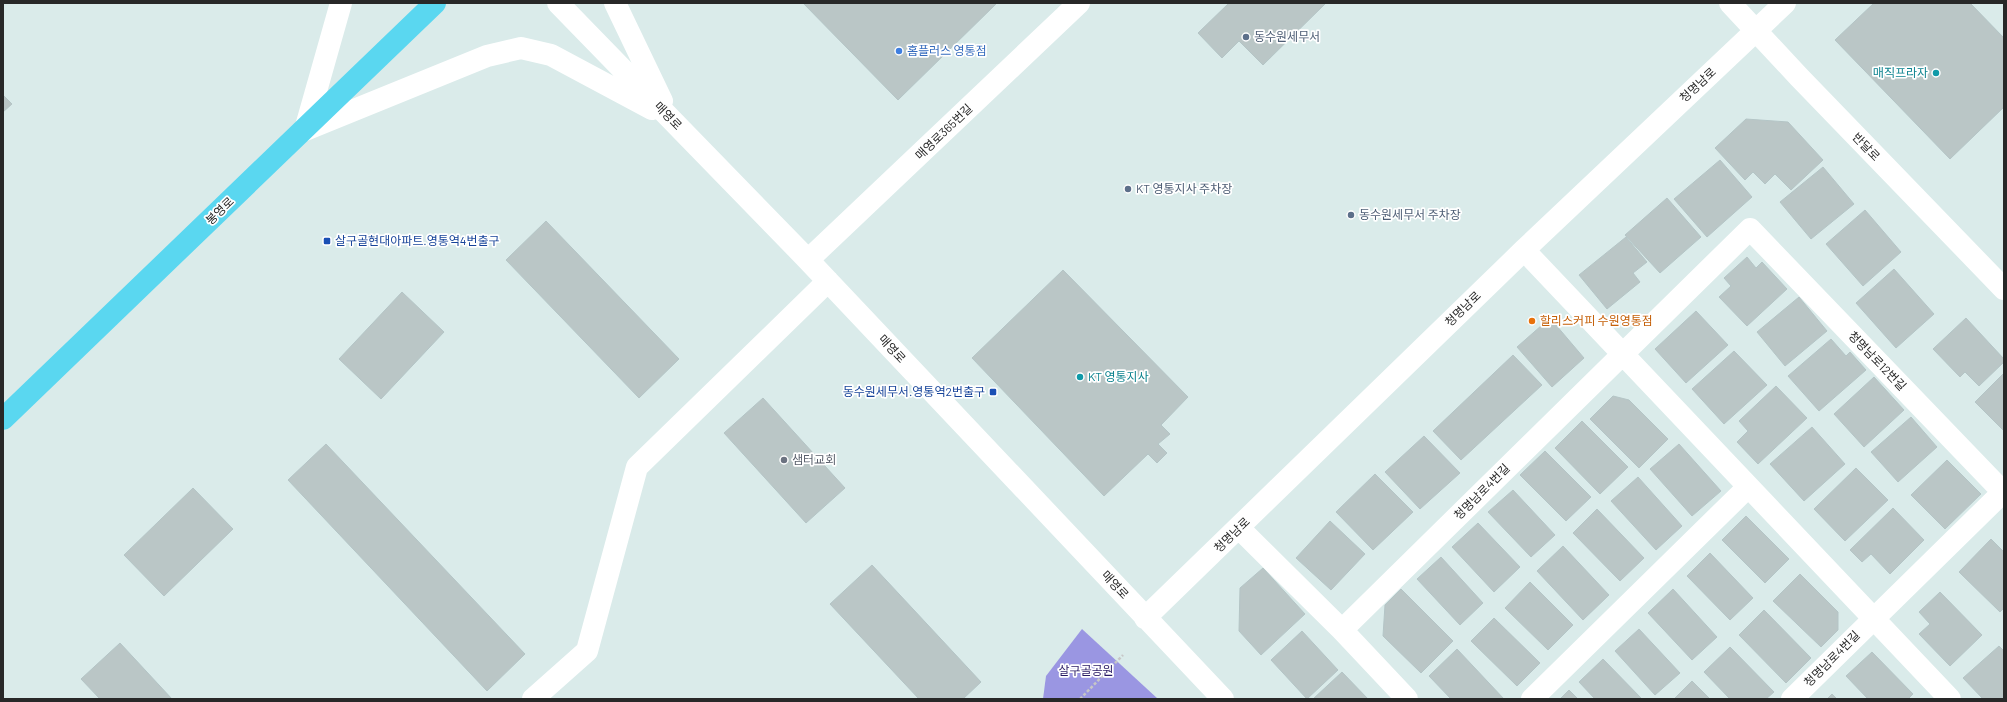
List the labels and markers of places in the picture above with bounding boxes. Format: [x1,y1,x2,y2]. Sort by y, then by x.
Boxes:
place label: 동수원세무서 [1254,29,1320,43]
marker: 동수원세무서 [1241,32,1251,42]
place label: 홈플러스 영통점 [907,43,987,57]
marker: 홈플러스 영통점 [894,46,904,56]
place label: 매직프라자 [1873,65,1928,79]
marker: 매직프라자 [1931,68,1941,78]
place label: KT 영통지사 주차장 [1136,181,1232,195]
marker: KT 영통지사 주차장 [1123,184,1133,194]
place label: 동수원세무서 주차장 [1359,207,1461,221]
marker: 동수원세무서 주차장 [1346,210,1356,220]
place label: 살구골현대아파트.영통역4번출구 [335,233,500,247]
marker: 살구골현대아파트.영통역4번출구 [322,236,332,246]
place label: 할리스커피 수원영통점 [1540,313,1653,327]
marker: 할리스커피 수원영통점 [1527,316,1537,326]
place label: KT 영통지사 [1088,369,1149,383]
marker: KT 영통지사 [1075,372,1085,382]
place label: 동수원세무서.영통역2번출구 [843,384,985,398]
marker: 동수원세무서.영통역2번출구 [988,387,998,397]
place label: 샘터교회 [792,452,836,466]
marker: 샘터교회 [779,455,789,465]

